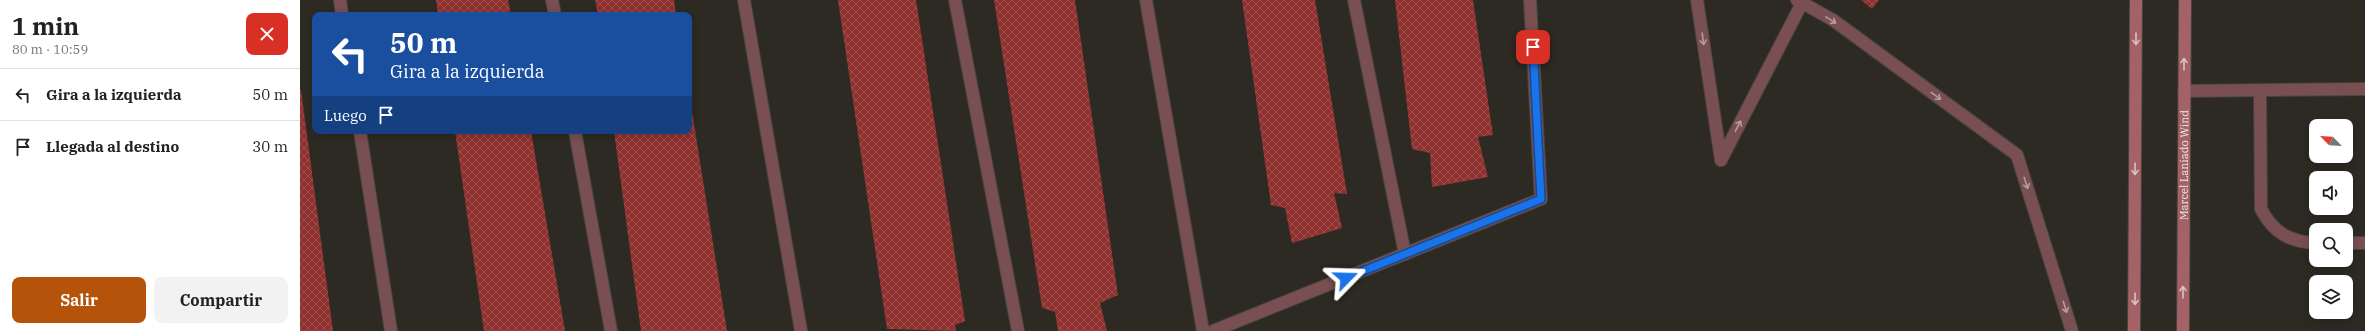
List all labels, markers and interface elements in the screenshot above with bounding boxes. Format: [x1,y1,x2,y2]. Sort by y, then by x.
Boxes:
text: 1 min [12,10,79,42]
button: close [246,13,288,55]
one-way arrow [1825,16,1837,24]
text: 50 m [390,24,457,61]
icon: left [324,28,376,80]
pin [1516,30,1550,64]
one-way arrow [1699,32,1707,45]
one-way arrow [2132,32,2140,45]
icon: arrive [1522,36,1544,58]
text: 80 m · 10:59 [12,41,88,58]
one-way arrow [2180,58,2188,71]
text: Gira a la izquierda [390,60,545,83]
icon: left [12,84,34,106]
text: Gira a la izquierda [46,85,182,104]
text: 50 m [252,85,288,104]
one-way arrow [1931,92,1942,100]
icon: arrive [375,104,397,126]
text: Luego [324,106,367,125]
street label: Marcel Laniado Wind [2177,110,2191,220]
north arrow [2309,119,2353,163]
map controls [2309,119,2353,319]
one-way arrow [1735,120,1743,132]
icon: arrive [12,136,34,158]
text: Llegada al destino [46,137,179,156]
text: 30 m [252,137,288,156]
one-way arrow [2131,162,2139,175]
button: sound [2309,171,2353,215]
one-way arrow [2023,177,2031,189]
button: search [2309,223,2353,267]
position arrow [1325,257,1367,299]
button: layers [2309,275,2353,319]
button: Salir [12,277,146,323]
button: Compartir [154,277,288,323]
one-way arrow [2179,286,2187,299]
one-way arrow [2131,292,2139,305]
one-way arrow [2062,301,2069,314]

